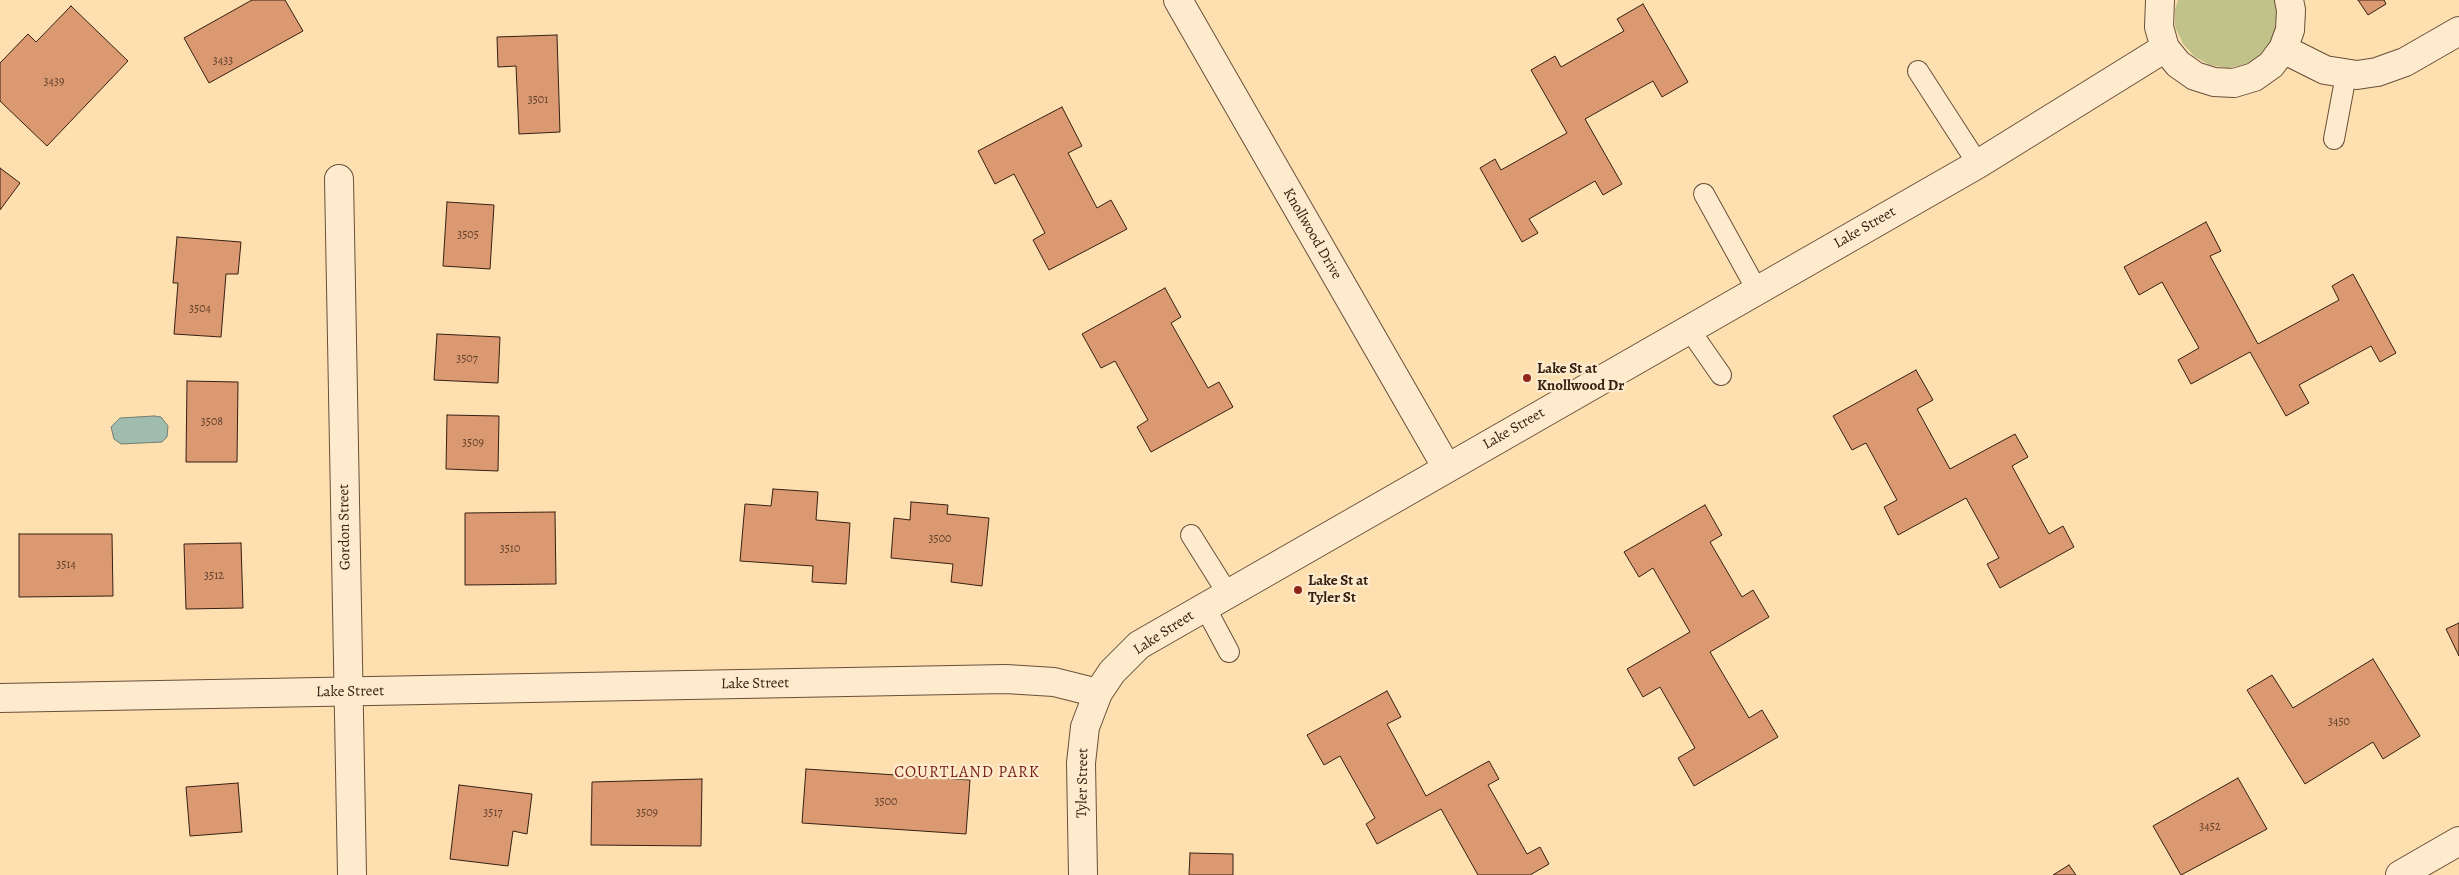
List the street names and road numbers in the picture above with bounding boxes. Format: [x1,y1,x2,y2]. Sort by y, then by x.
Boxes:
street label: Knollwood Drive [1279,185,1345,283]
street label: Lake Street [1831,203,1899,253]
street label: Lake Street [1480,404,1548,454]
street label: Gordon Street [335,484,355,570]
street label: Lake Street [1130,607,1198,659]
street label: Lake Street [721,674,789,694]
street label: Lake Street [316,682,384,702]
street label: Tyler Street [1073,748,1093,818]

